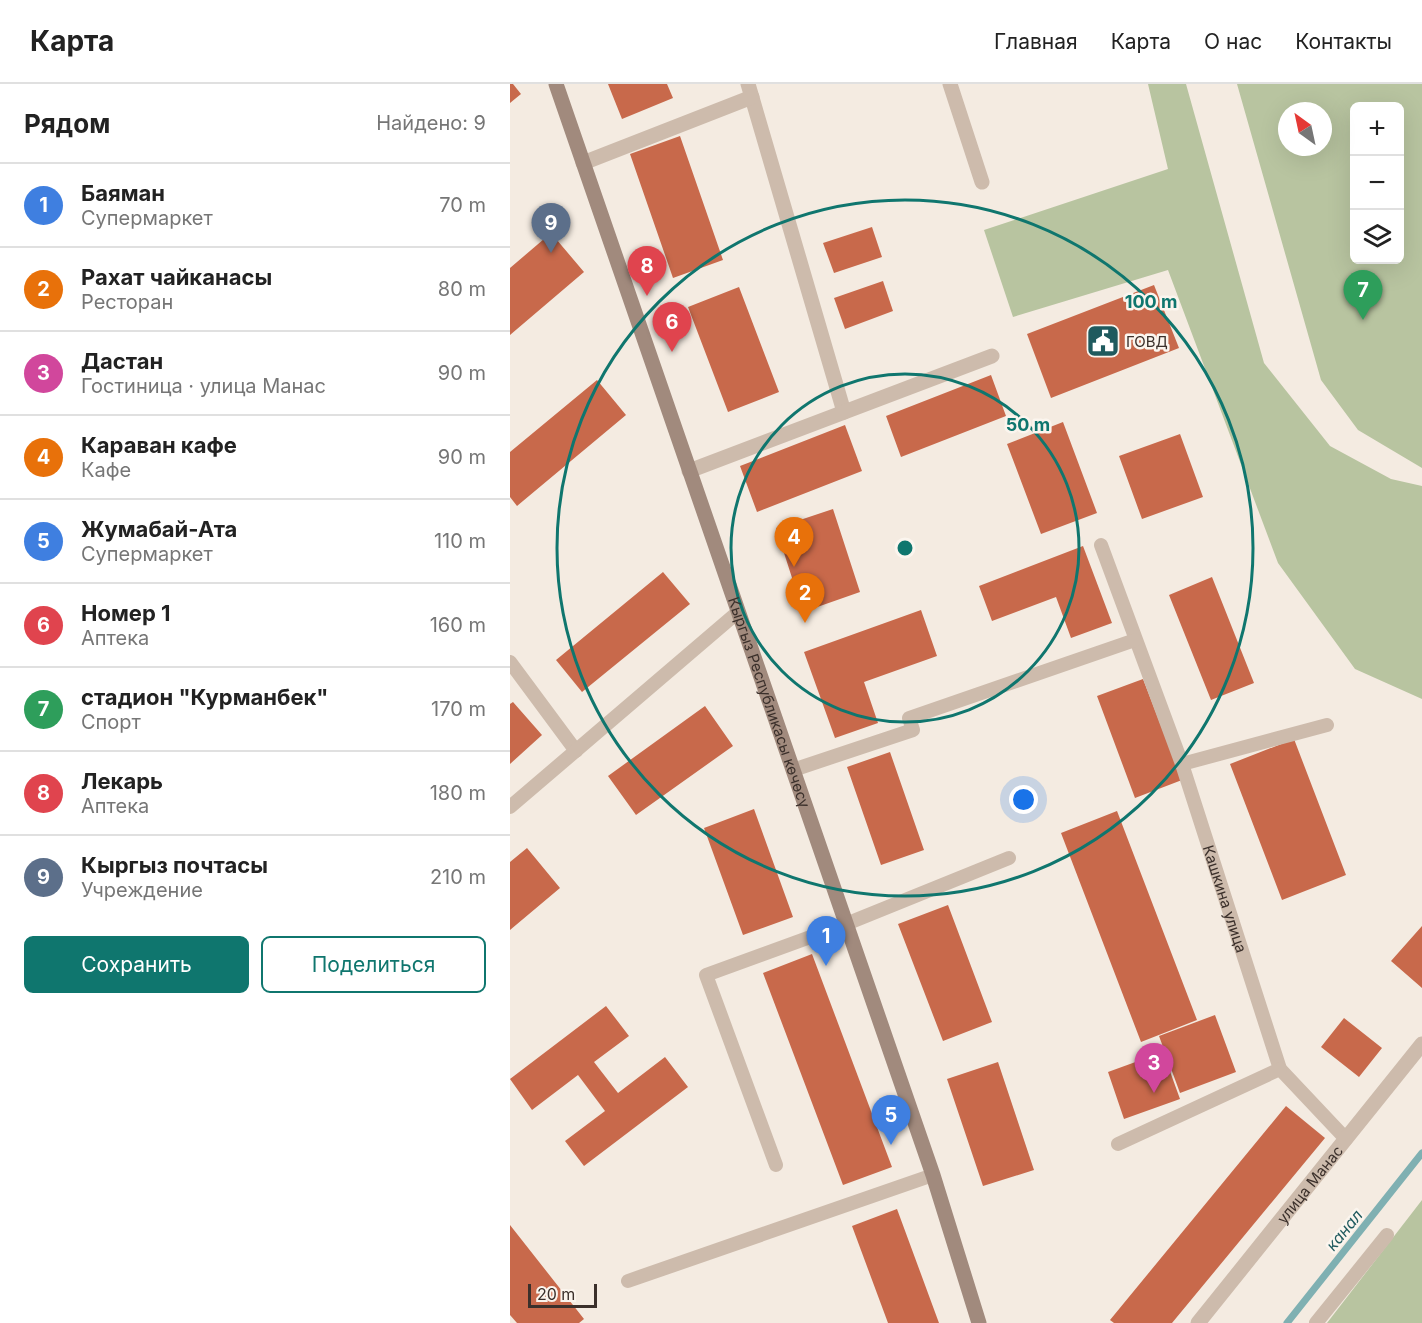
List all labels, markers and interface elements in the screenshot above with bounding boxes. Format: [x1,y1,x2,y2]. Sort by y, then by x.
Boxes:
text: Карта [30,24,114,58]
text: Главная [994,29,1078,54]
text: Карта [1111,29,1171,54]
text: О нас [1204,29,1262,54]
text: Контакты [1295,29,1392,54]
north arrow [1278,102,1332,156]
map controls [1350,102,1404,264]
button: + [1350,102,1404,156]
text: Рядом [24,108,110,139]
text: Найдено: 9 [376,111,486,135]
button: − [1350,156,1404,210]
text: Баяман [81,180,165,206]
text: 1 [39,193,48,217]
text: 70 m [439,193,486,217]
pin: 9 [532,204,570,253]
text: Супермаркет [81,206,213,230]
button: layers [1350,210,1404,264]
pin: 8 [628,246,666,296]
text: Рахат чайканасы [81,264,272,290]
pin: 7 [1344,270,1382,320]
text: 2 [37,277,50,301]
text: 80 m [438,277,486,301]
text: Ресторан [81,290,173,314]
text: 100 m [1125,291,1177,312]
pin: 6 [652,302,692,352]
public building icon: ГОВД [1085,323,1121,359]
place label: ГОВД [1126,332,1168,351]
text: Дастан [81,348,163,374]
text: 3 [37,361,50,385]
text: 90 m [438,361,486,385]
text: Гостиница · улица Манас [81,374,326,398]
text: 50 m [1006,414,1050,435]
text: Караван кафе [81,432,237,458]
text: 4 [37,445,50,469]
text: 90 m [438,445,486,469]
text: Кафе [81,458,131,482]
text: Жумабай-Ата [81,516,237,542]
pin: 4 [774,518,814,567]
text: 5 [37,529,50,553]
text: 110 m [434,529,486,553]
centre of rings [895,538,915,558]
text: Супермаркет [81,542,213,566]
pin: 2 [786,574,824,623]
street label: Кыргыз Республикасы көчөсү [724,594,815,811]
text: Номер 1 [81,600,170,626]
text: 6 [37,613,50,637]
text: 160 m [430,613,486,637]
text: Аптека [81,626,149,650]
text: стадион "Курманбек" [81,684,328,710]
text: 7 [38,697,49,721]
text: 170 m [431,697,486,721]
text: Спорт [81,710,141,734]
text: Лекарь [81,768,163,794]
text: 8 [37,781,50,805]
text: 180 m [430,781,486,805]
your location [1009,785,1038,814]
text: Аптека [81,794,149,818]
street label: Кашкина улица [1199,842,1251,955]
text: Кыргыз почтасы [81,852,268,878]
text: 9 [37,865,50,889]
text: 210 m [430,865,486,889]
text: Учреждение [81,878,203,902]
pin: 1 [806,916,846,966]
button: Сохранить [24,936,249,993]
button: Поделиться [261,936,486,993]
pin: 3 [1134,1044,1174,1093]
pin: 5 [872,1096,910,1145]
street label: улица Манас [1272,1141,1347,1227]
water label: канал [1321,1205,1367,1255]
scale bar [528,1281,597,1308]
text: 20 m [537,1284,575,1304]

